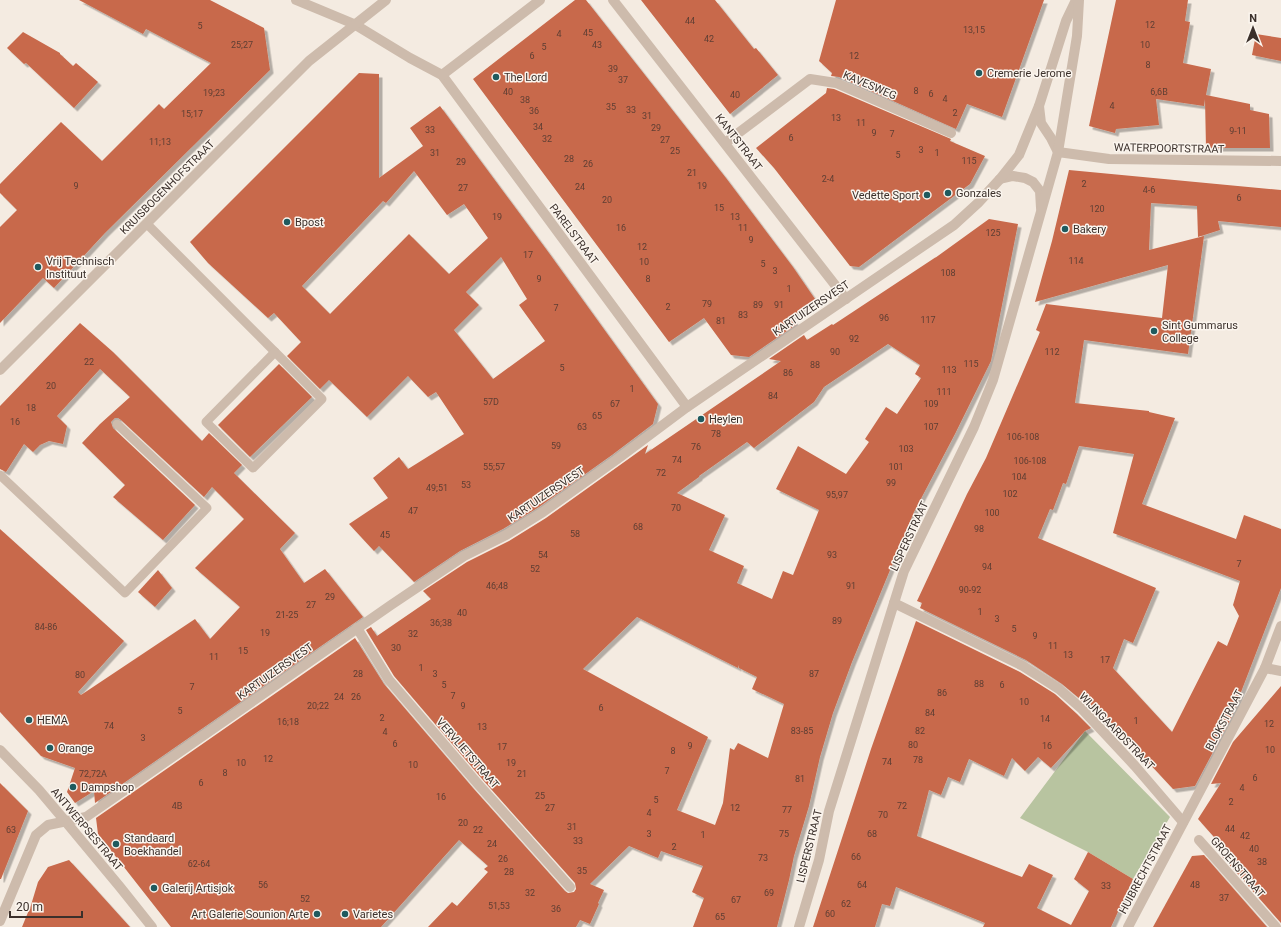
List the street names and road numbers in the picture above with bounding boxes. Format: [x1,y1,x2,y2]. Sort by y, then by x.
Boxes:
street label: KAVESWEG [841,68,899,103]
street label: KANTSTRAAT [712,111,765,174]
street label: KRUISBOGENHOFSTRAAT [118,137,217,237]
street label: WATERPOORTSTRAAT [1114,141,1225,156]
street label: PARELSTRAAT [547,201,601,267]
street label: KARTUIZERSVEST [770,278,852,339]
street label: KARTUIZERSVEST [505,464,587,525]
street label: LISPERSTRAAT [888,499,931,573]
street label: KARTUIZERSVEST [235,640,316,702]
street label: BLOKSTRAAT [1203,687,1246,753]
street label: WIJNGAARDSTRAAT [1076,690,1157,773]
street label: VERVLIETSTRAAT [434,716,502,791]
street label: ANTWERPSESTRAAT [48,785,125,874]
street label: LISPERSTRAAT [794,807,825,884]
street label: HUIBRECHTSTRAAT [1116,822,1175,916]
street label: GROENSTRAAT [1208,834,1268,901]

